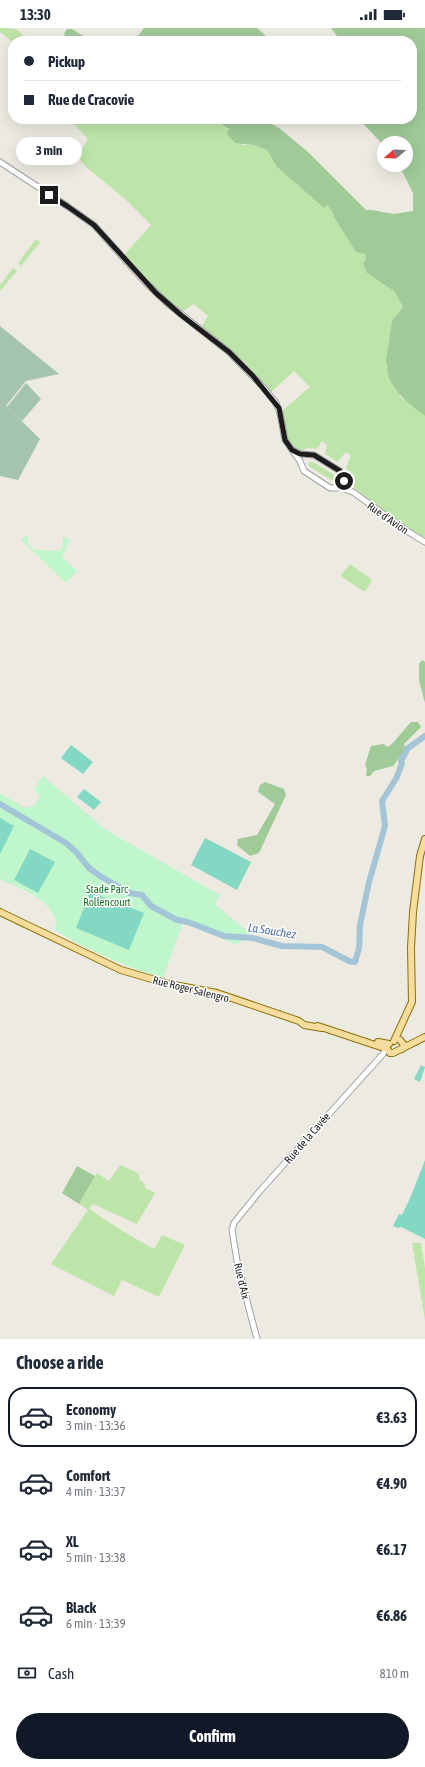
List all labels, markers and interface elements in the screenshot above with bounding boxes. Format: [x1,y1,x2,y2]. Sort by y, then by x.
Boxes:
text: 13:30 [20,6,51,23]
text: Pickup [48,53,85,70]
text: Rue de Cracovie [48,91,134,108]
north arrow [377,136,413,172]
map controls [377,136,413,172]
callout: 3 min [16,137,82,165]
text: 3 min [36,143,62,158]
route end [40,186,58,204]
route start [335,472,353,490]
street label: Rue d'Avion [365,500,411,536]
park label: Stade Parc Rollencourt [83,883,131,908]
water label: La Souchez [247,920,298,942]
street label: Rue Roger Salengro [152,974,230,1004]
street label: Rue de la Cavée [282,1110,332,1166]
street label: Rue d'Aix [232,1262,252,1301]
text: Choose a ride [16,1352,104,1373]
icon: car [18,1399,54,1435]
text: Economy [66,1401,116,1418]
text: €3.63 [376,1409,407,1426]
text: 3 min · 13:36 [66,1418,126,1433]
icon: car [18,1465,54,1501]
text: Comfort [66,1467,110,1484]
text: €4.90 [376,1475,407,1492]
text: 4 min · 13:37 [66,1484,126,1499]
icon: car [18,1531,54,1567]
text: XL [66,1533,79,1550]
text: €6.17 [376,1541,407,1558]
text: 5 min · 13:38 [66,1550,126,1565]
icon: car [18,1597,54,1633]
text: Black [66,1599,96,1616]
text: €6.86 [376,1607,407,1624]
text: 6 min · 13:39 [66,1616,126,1631]
icon: cash [16,1662,38,1684]
text: Cash [48,1665,74,1682]
text: 810 m [380,1666,409,1681]
button: Confirm [16,1713,409,1759]

